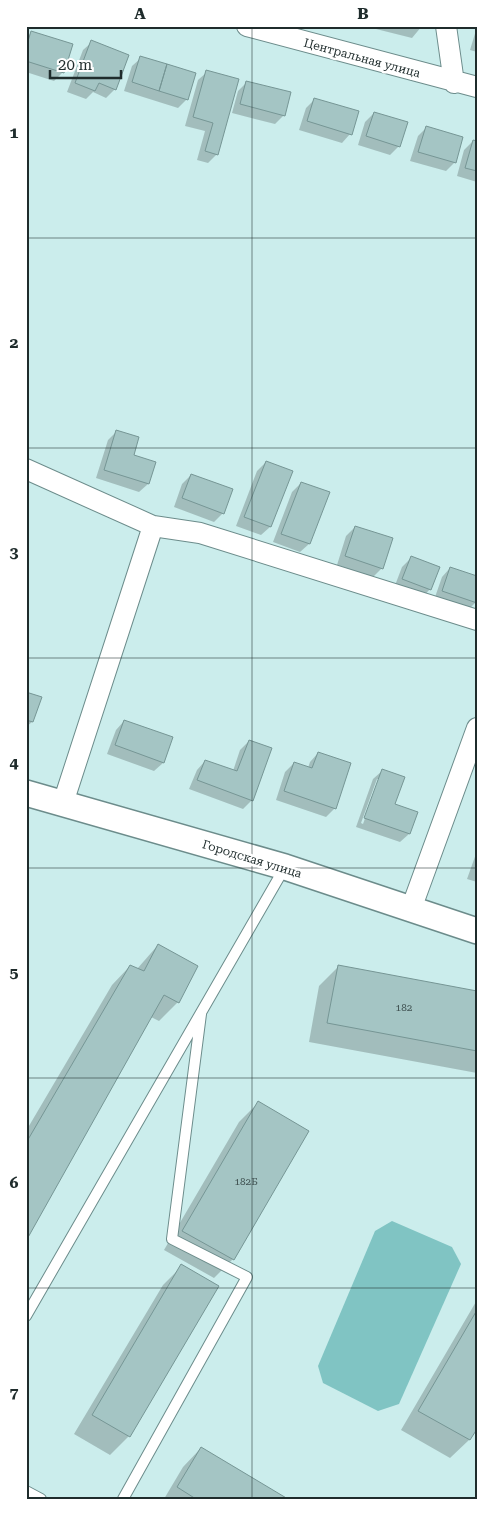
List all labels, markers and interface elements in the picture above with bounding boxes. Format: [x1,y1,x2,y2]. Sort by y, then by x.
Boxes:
text: A [134,4,146,23]
text: B [357,4,369,23]
street label: Центральная улица [302,36,422,80]
scale bar [50,48,121,80]
text: 20 m [58,56,93,74]
text: 1 [10,123,19,142]
text: 2 [10,333,19,352]
text: 3 [10,543,19,562]
text: 4 [10,753,19,772]
street label: Городская улица [201,837,304,881]
text: 5 [10,963,19,982]
house number: 182 [396,1002,413,1013]
text: 6 [10,1173,19,1192]
house number: 182Б [234,1176,258,1187]
text: 7 [10,1383,19,1402]

